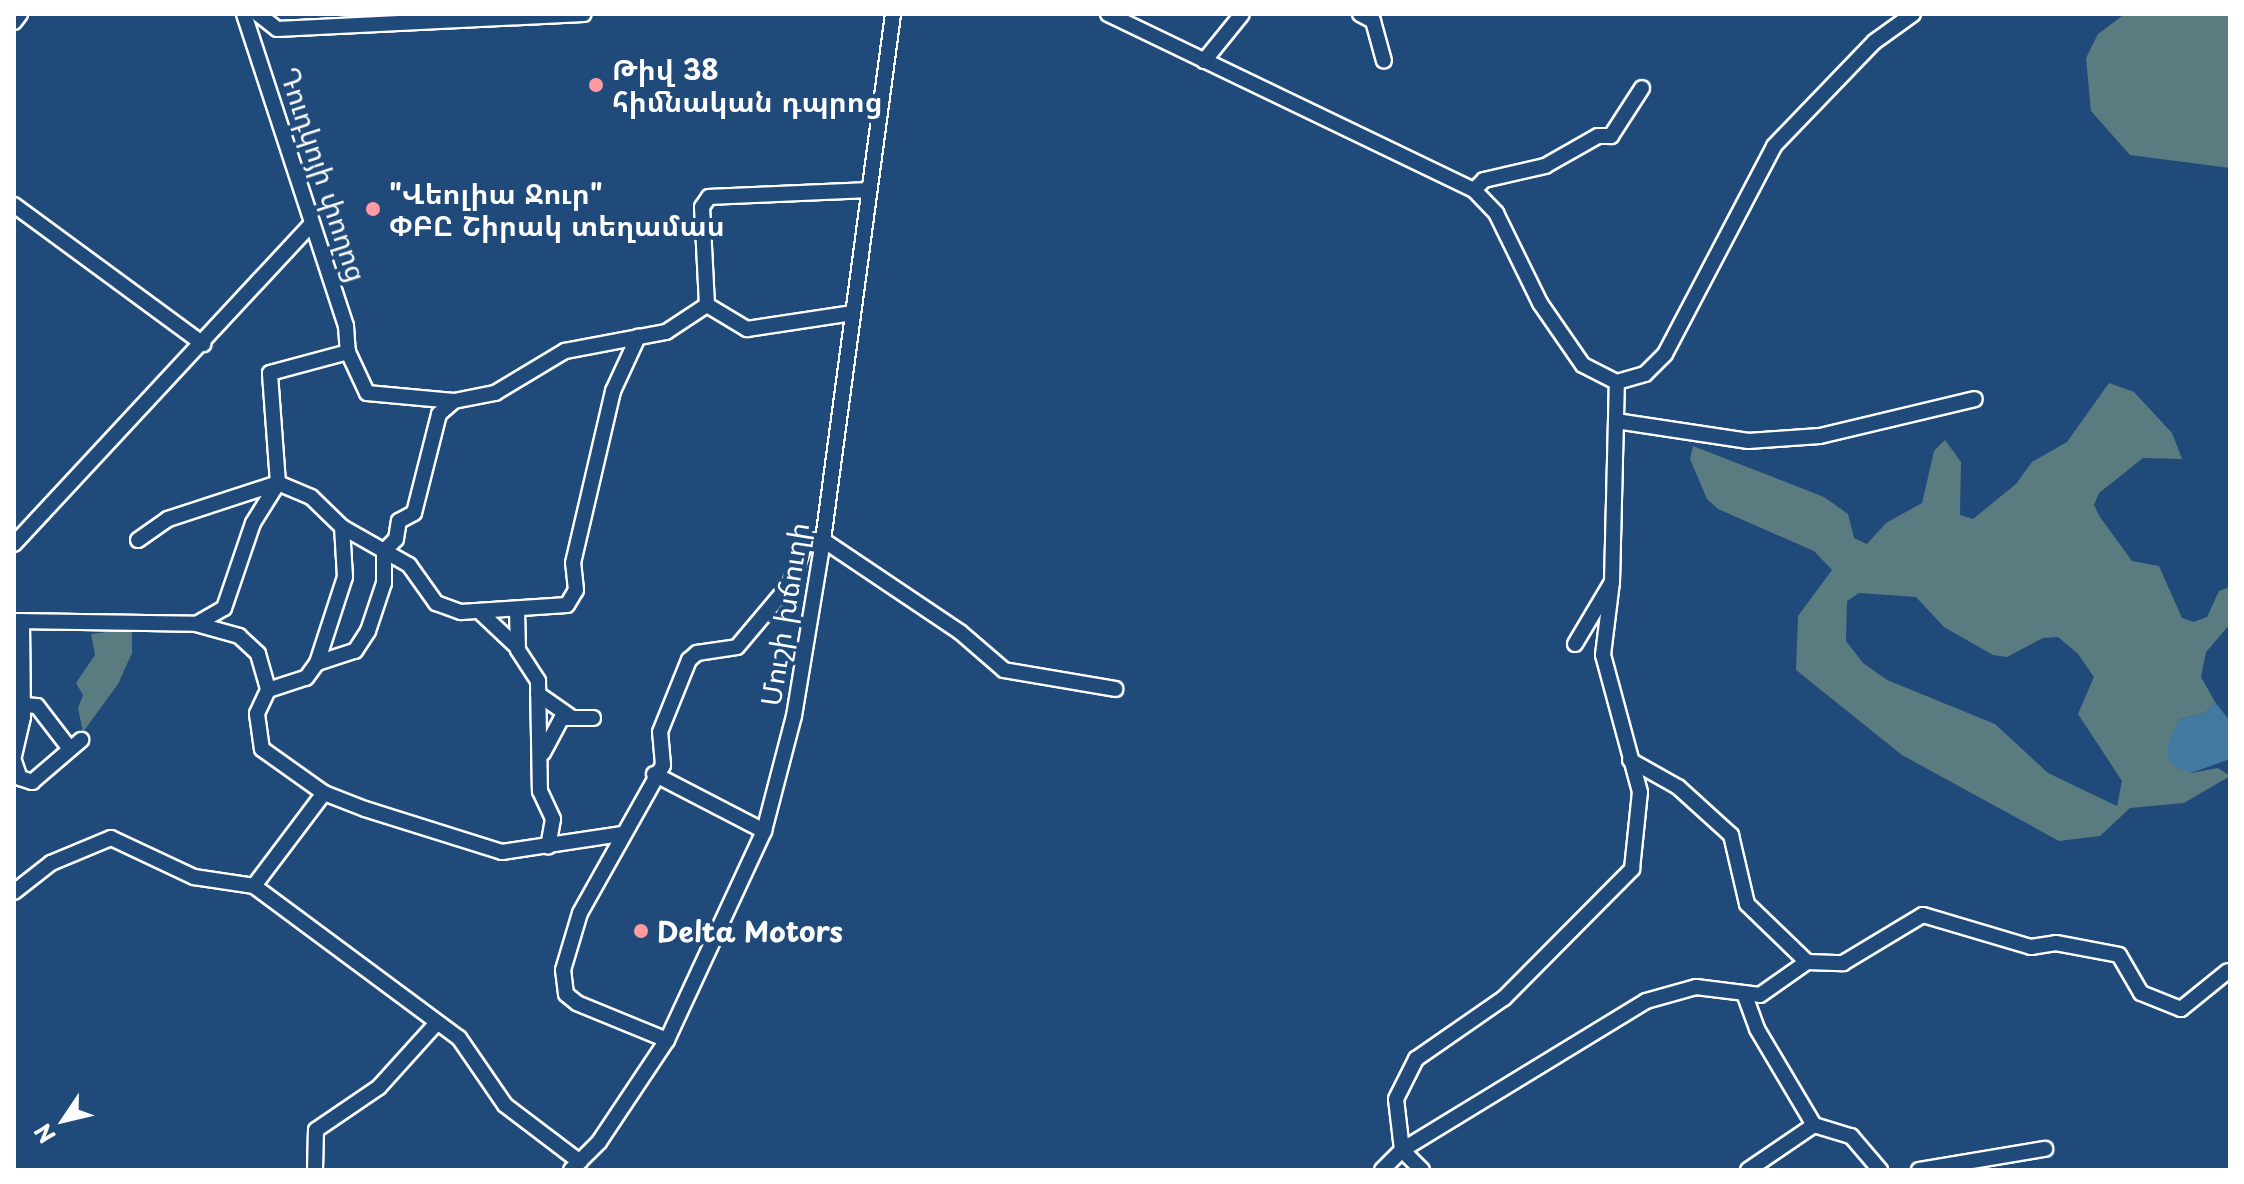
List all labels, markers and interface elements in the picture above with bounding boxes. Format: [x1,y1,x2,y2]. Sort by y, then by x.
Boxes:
place label: Թիվ 38 հիմնական դպրոց [612,52,883,118]
street label: Դուդկոյի փողոց [273,62,375,286]
marker: Թիվ 38 հիմնական դպրոց [587,76,605,94]
place label: "Վեոլիա Ջուր" ՓԲԸ Շիրակ տեղամաս [389,176,725,242]
marker: "Վեոլիա Ջուր" ՓԲԸ Շիրակ տեղամաս [364,200,382,218]
street label: Մուշի խճուղի [753,520,815,708]
place label: Delta Motors [657,914,843,948]
marker: Delta Motors [632,922,650,940]
north arrow [24,1080,104,1160]
text: N [25,1117,62,1151]

